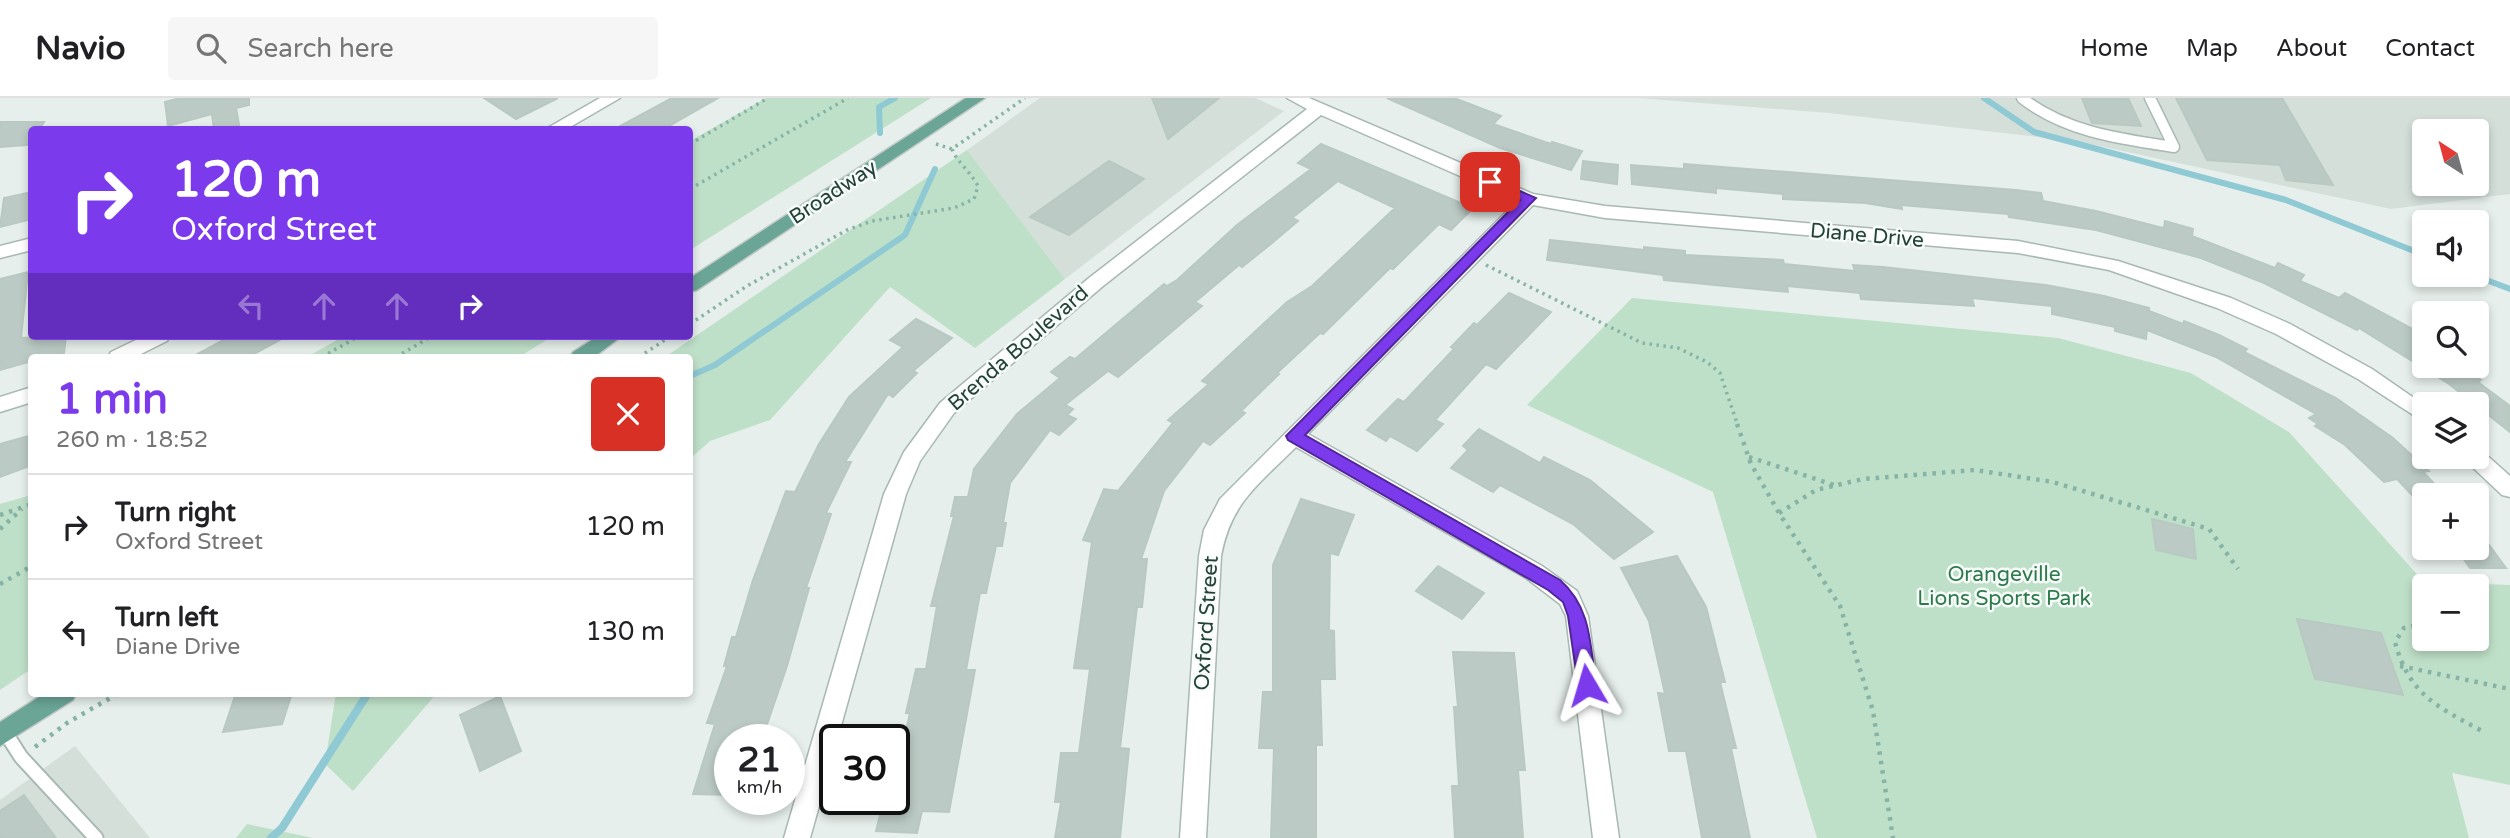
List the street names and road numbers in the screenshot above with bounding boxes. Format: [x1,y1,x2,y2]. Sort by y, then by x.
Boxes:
street label: Broadway [785,155,882,230]
street label: Diane Drive [1809,218,1925,253]
street label: Brenda Boulevard [943,281,1094,416]
street label: Oxford Street [1189,555,1224,691]

